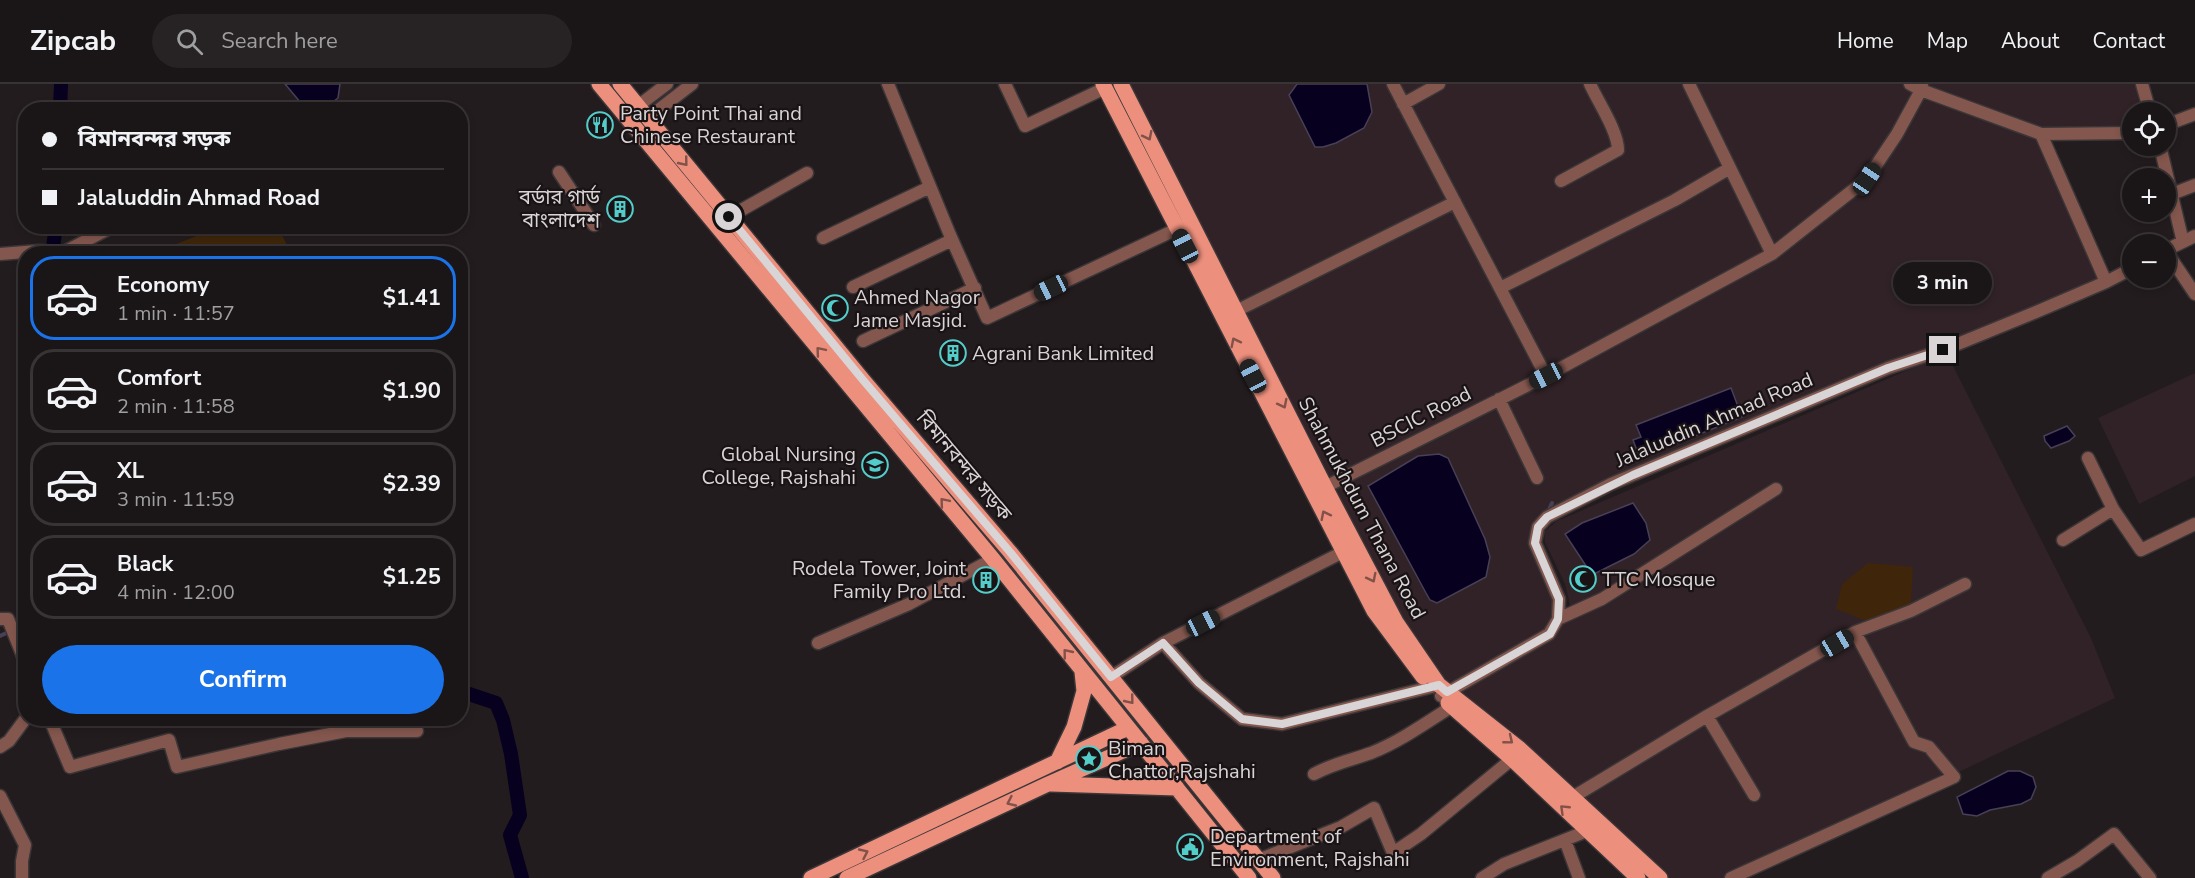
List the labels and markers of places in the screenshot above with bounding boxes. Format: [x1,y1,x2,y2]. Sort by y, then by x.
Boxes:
place label: Party Point Thai and Chinese Restaurant [620,100,802,150]
restaurant icon: Party Point Thai and Chinese Restaurant [585,110,615,140]
place label: বর্ডার গার্ড বাংলাদেশ [518,184,601,234]
building icon: বর্ডার গার্ড বাংলাদেশ [605,194,635,224]
place label: Ahmed Nagor Jame Masjid. [853,284,980,334]
mosque icon: Ahmed Nagor Jame Masjid. [820,293,850,323]
building icon: Agrani Bank Limited [938,338,968,368]
place label: Agrani Bank Limited [972,340,1154,367]
place label: Global Nursing College, Rajshahi [701,441,856,491]
school or university icon: Global Nursing College, Rajshahi [860,450,890,480]
place label: Rodela Tower, Joint Family Pro Ltd. [792,555,967,605]
mosque icon: TTC Mosque [1568,564,1598,594]
building icon: Rodela Tower, Joint Family Pro Ltd. [971,565,1001,595]
place label: TTC Mosque [1602,566,1715,593]
place label: Biman Chattor,Rajshahi [1108,735,1256,785]
place icon: Biman Chattor,Rajshahi [1074,744,1104,774]
place label: Department of Environment, Rajshahi [1210,823,1410,873]
public building icon: Department of Environment, Rajshahi [1175,832,1205,862]

